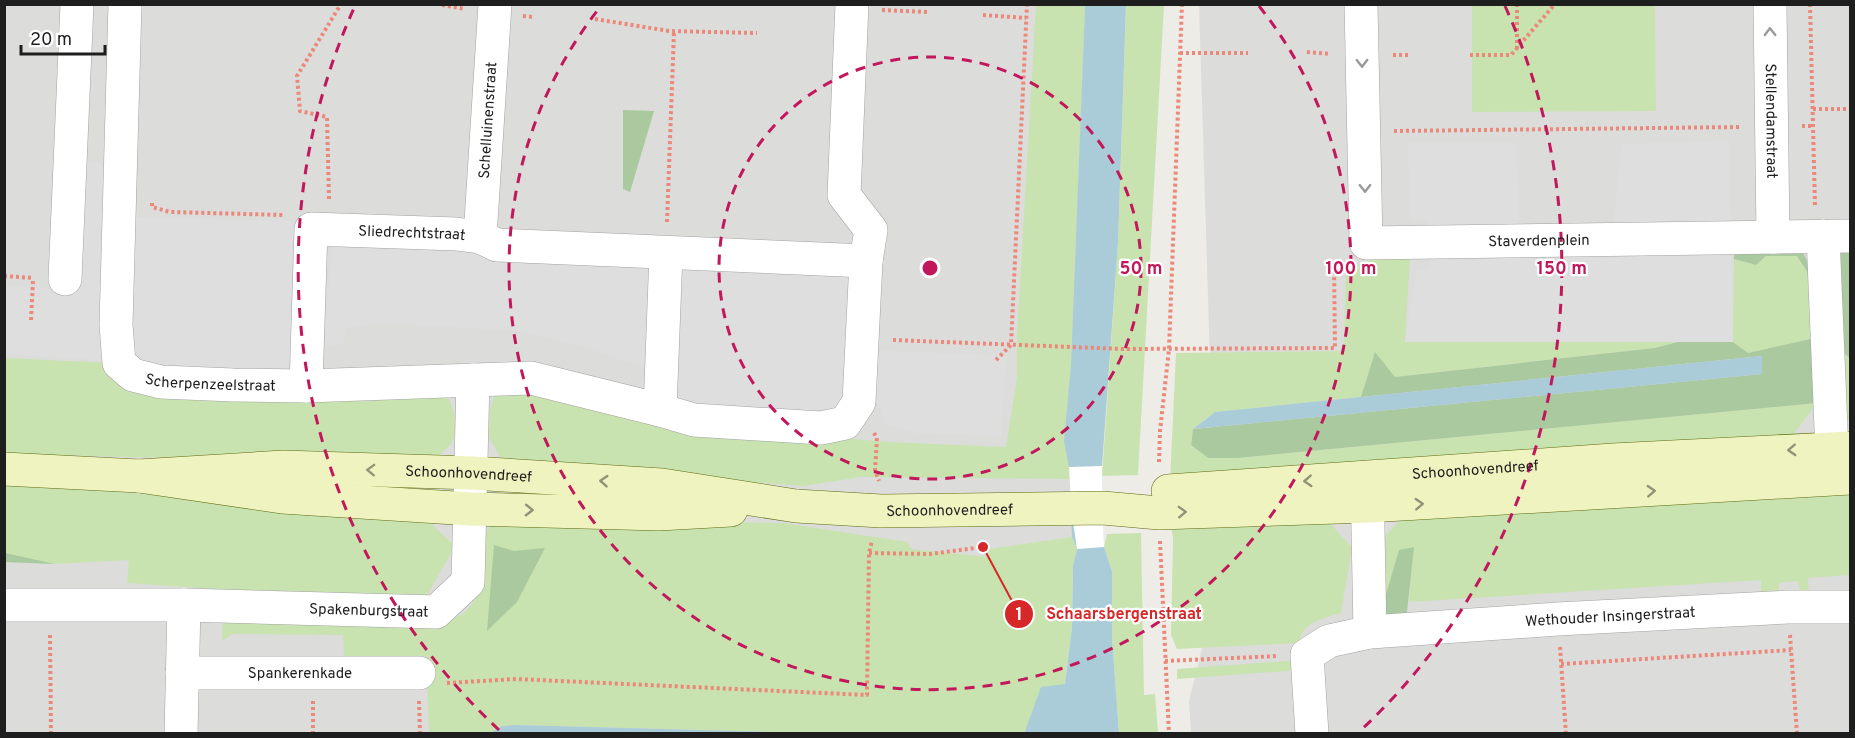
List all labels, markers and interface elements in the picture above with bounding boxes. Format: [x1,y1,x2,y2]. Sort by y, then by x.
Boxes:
scale bar [21,18,105,56]
one-way arrow [1764,27,1776,36]
text: 20 m [30,29,72,52]
one-way arrow [1356,58,1368,67]
street label: Schelluinenstraat [476,61,502,179]
street label: Stellendamstraat [1760,63,1780,179]
one-way arrow [1358,183,1371,192]
street label: Sliedrechtstraat [358,223,466,246]
street label: Staverdenplein [1488,232,1590,252]
centre of rings [920,258,940,278]
text: 50 m [1119,258,1163,281]
text: 100 m [1325,258,1377,281]
text: 150 m [1537,258,1587,281]
street label: Scherpenzeelstraat [143,370,276,397]
one-way arrow [1788,443,1797,456]
street label: Schoonhovendreef [1411,457,1539,485]
one-way arrow [367,463,376,476]
street label: Schoonhovendreef [405,463,532,488]
one-way arrow [599,475,608,488]
one-way arrow [1304,475,1313,488]
one-way arrow [1647,485,1656,498]
one-way arrow [1414,497,1423,510]
street label: Schoonhovendreef [886,501,1013,522]
one-way arrow [525,504,534,517]
one-way arrow [1177,506,1186,518]
callout: Schaarsbergenstraat [1004,597,1214,631]
street label: Spakenburgstraat [309,600,429,623]
text: 1 [1015,604,1023,627]
street label: Wethouder Insingerstraat [1525,604,1696,632]
text: Schaarsbergenstraat [1046,605,1202,625]
street label: Spankerenkade [248,665,352,684]

